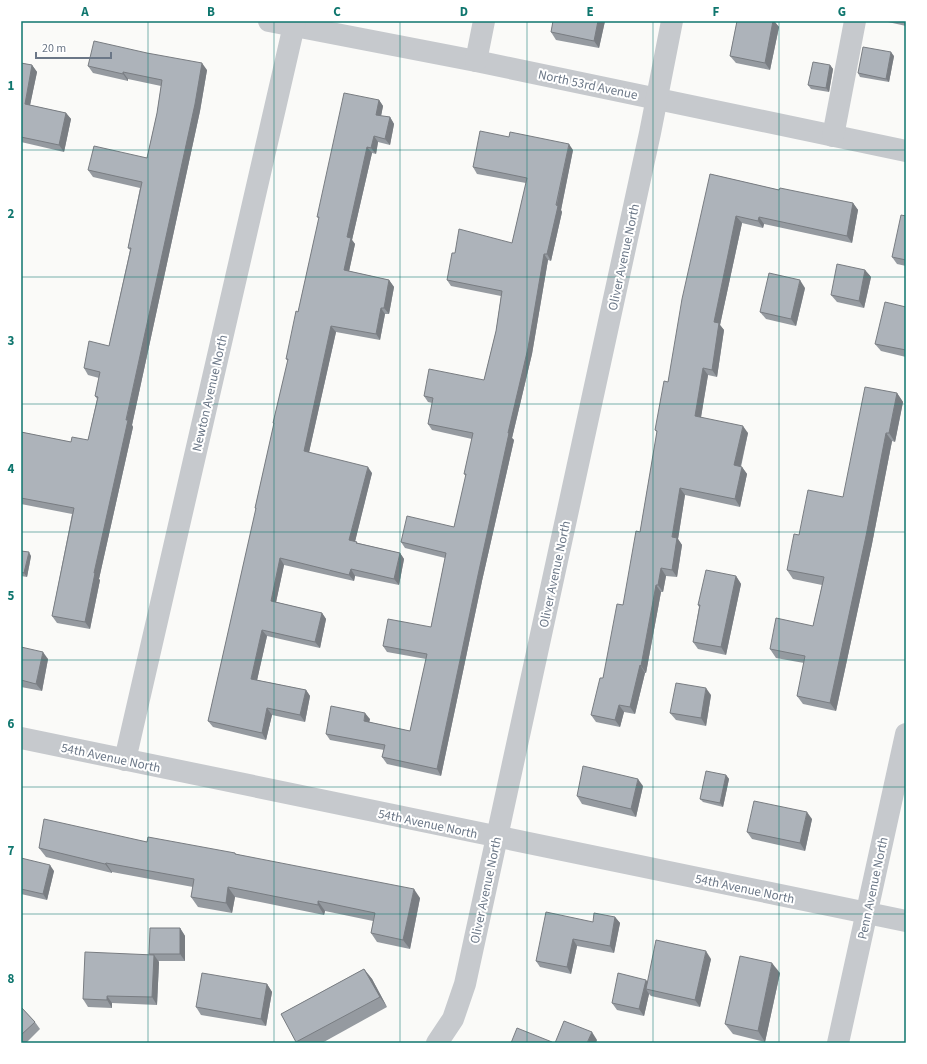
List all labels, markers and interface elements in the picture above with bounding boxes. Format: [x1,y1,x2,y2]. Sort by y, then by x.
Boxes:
text: A [80,3,89,21]
text: B [207,3,215,21]
text: C [333,3,341,21]
text: D [460,3,468,21]
text: E [586,3,594,21]
text: F [713,3,720,21]
text: G [838,3,846,21]
scale bar [36,34,111,60]
text: 20 m [42,40,66,57]
street label: North 53rd Avenue [536,66,639,104]
text: 1 [8,77,15,95]
street label: Oliver Avenue North [604,202,644,312]
text: 2 [8,205,15,223]
text: 3 [8,332,15,350]
street label: Newton Avenue North [188,333,232,453]
text: 4 [8,460,15,478]
street label: Oliver Avenue North [535,519,575,629]
text: 5 [8,587,15,605]
text: 6 [8,715,15,733]
street label: 54th Avenue North [59,739,162,777]
street label: 54th Avenue North [376,805,479,843]
street label: Oliver Avenue North [466,835,506,945]
street label: Penn Avenue North [853,835,893,941]
text: 7 [8,842,15,860]
street label: 54th Avenue North [693,870,796,908]
text: 8 [8,970,15,988]

